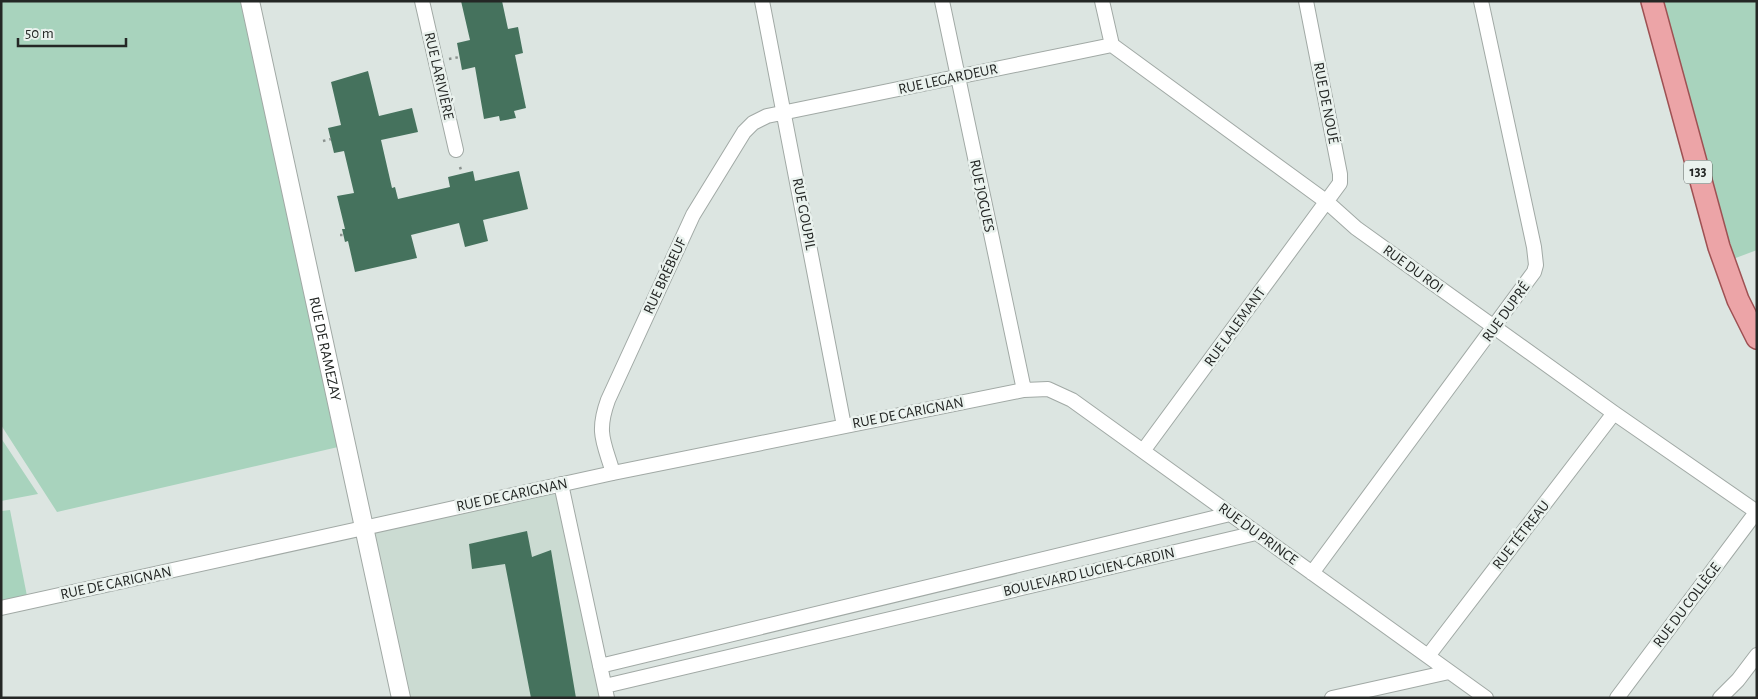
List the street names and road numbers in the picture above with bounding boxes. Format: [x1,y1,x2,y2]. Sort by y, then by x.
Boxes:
street label: RUE LARIVIÈRE [422,30,458,121]
street label: RUE LEGARDEUR [897,61,999,97]
street label: RUE DE NOUË [1311,61,1342,145]
street label: RUE JOGUES [967,158,997,234]
road number: 133 [1684,160,1712,183]
street label: RUE GOUPIL [790,177,818,252]
street label: RUE BRÉBEUF [639,234,689,316]
street label: RUE DU ROI [1380,242,1446,296]
street label: RUE DUPRÉ [1478,278,1533,345]
street label: RUE LALEMANT [1201,284,1269,369]
street label: RUE DE RAMEZAY [307,295,344,403]
street label: RUE DE CARIGNAN [851,395,965,431]
street label: RUE DE CARIGNAN [455,476,569,514]
street label: RUE TÉTREAU [1488,497,1552,572]
street label: RUE DU PRINCE [1216,500,1300,568]
street label: BOULEVARD LUCIEN-CARDIN [1002,545,1176,599]
street label: RUE DU COLLÈGE [1649,559,1724,650]
street label: RUE DE CARIGNAN [59,564,173,602]

